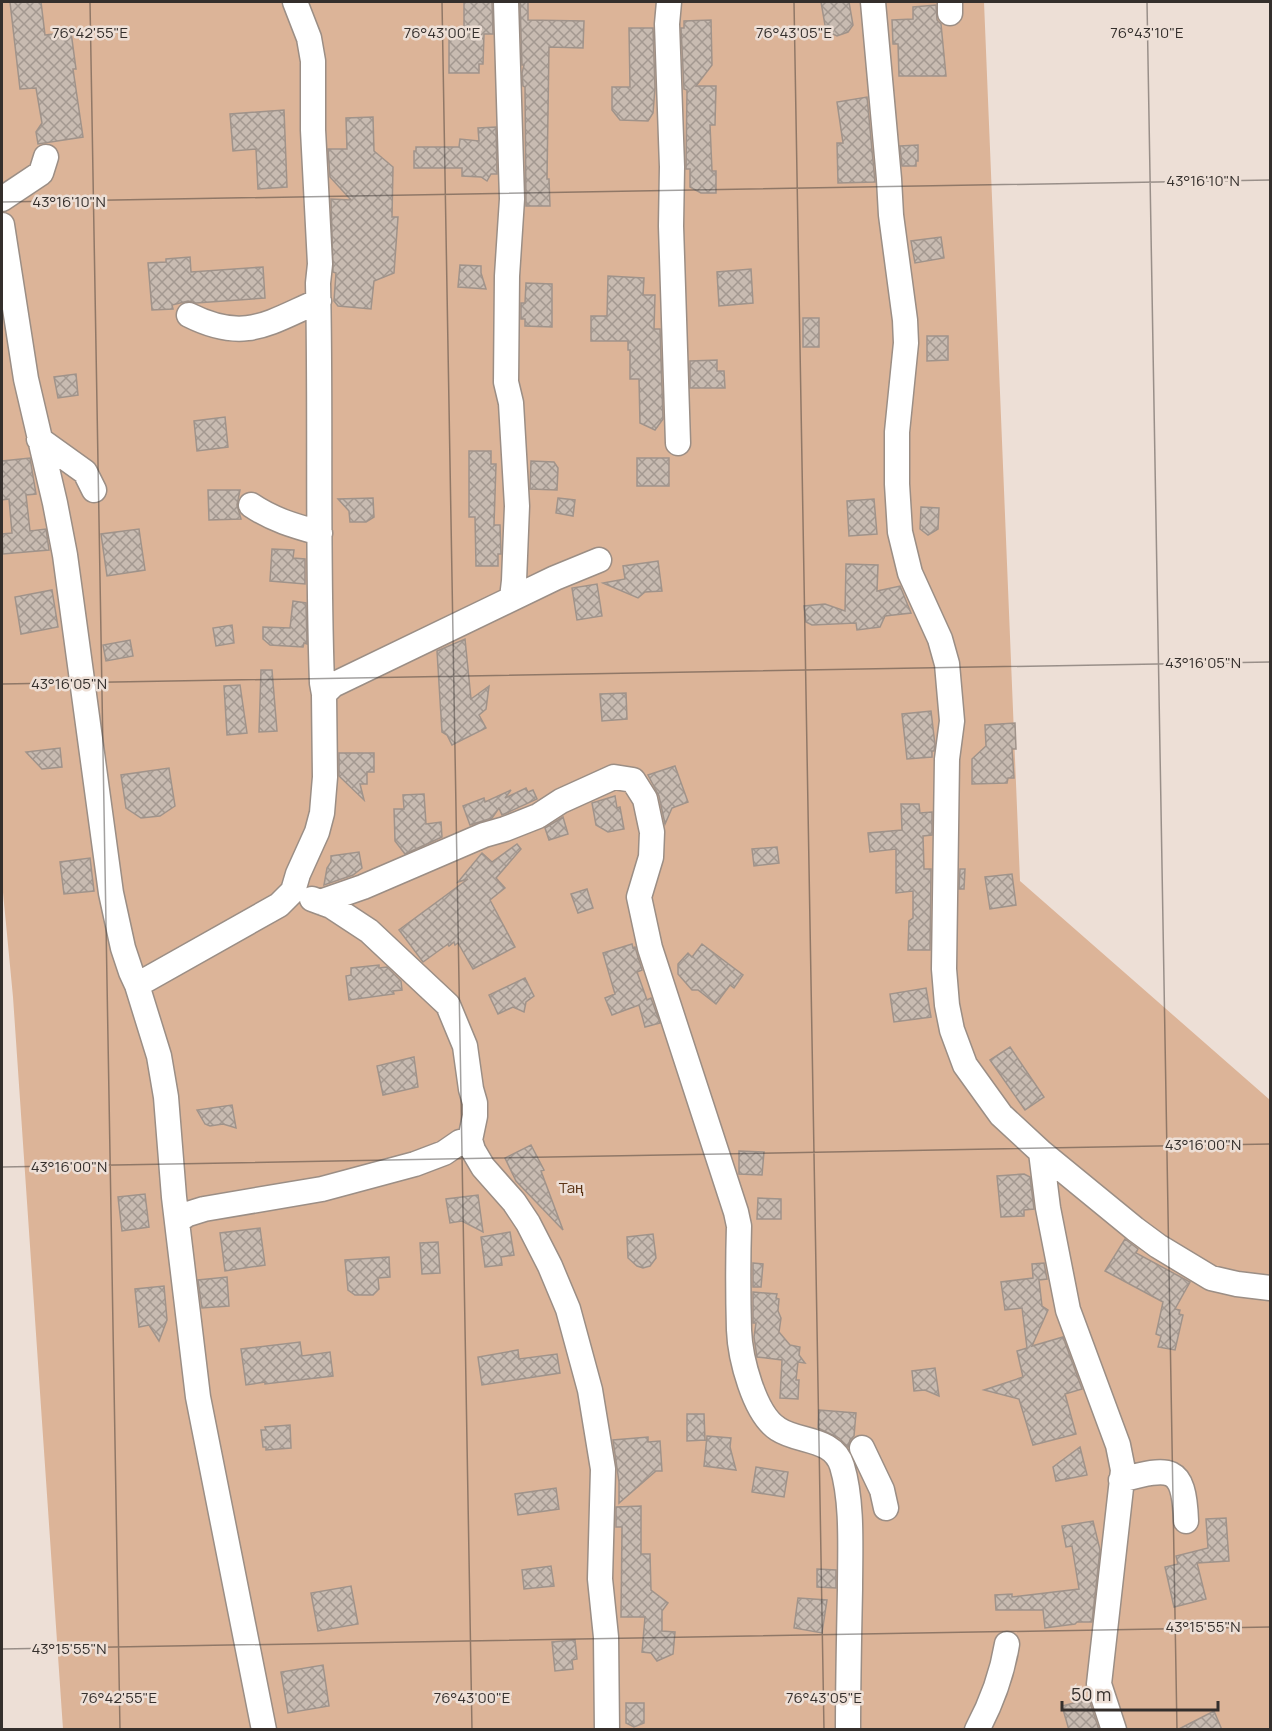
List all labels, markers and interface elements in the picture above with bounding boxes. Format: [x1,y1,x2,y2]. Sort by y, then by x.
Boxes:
text: 76°42'55"E [52,22,128,43]
text: 76°43'00"E [404,22,480,43]
text: 76°43'05"E [756,22,832,43]
text: 76°43'10"E [1110,22,1184,43]
text: 43°16'10"N [1166,170,1240,191]
text: 43°16'10"N [32,191,106,212]
text: 43°16'05"N [1165,652,1241,673]
text: 43°16'05"N [31,673,107,694]
text: 43°16'00"N [1165,1134,1241,1155]
text: 43°16'00"N [31,1156,107,1177]
park label: Таң [559,1177,584,1198]
text: 43°15'55"N [1165,1616,1241,1637]
text: 43°15'55"N [31,1638,107,1659]
scale bar [1062,1674,1218,1712]
text: 50 m [1071,1682,1111,1706]
text: 76°42'55"E [81,1687,157,1708]
text: 76°43'00"E [434,1687,510,1708]
text: 76°43'05"E [786,1687,862,1708]

